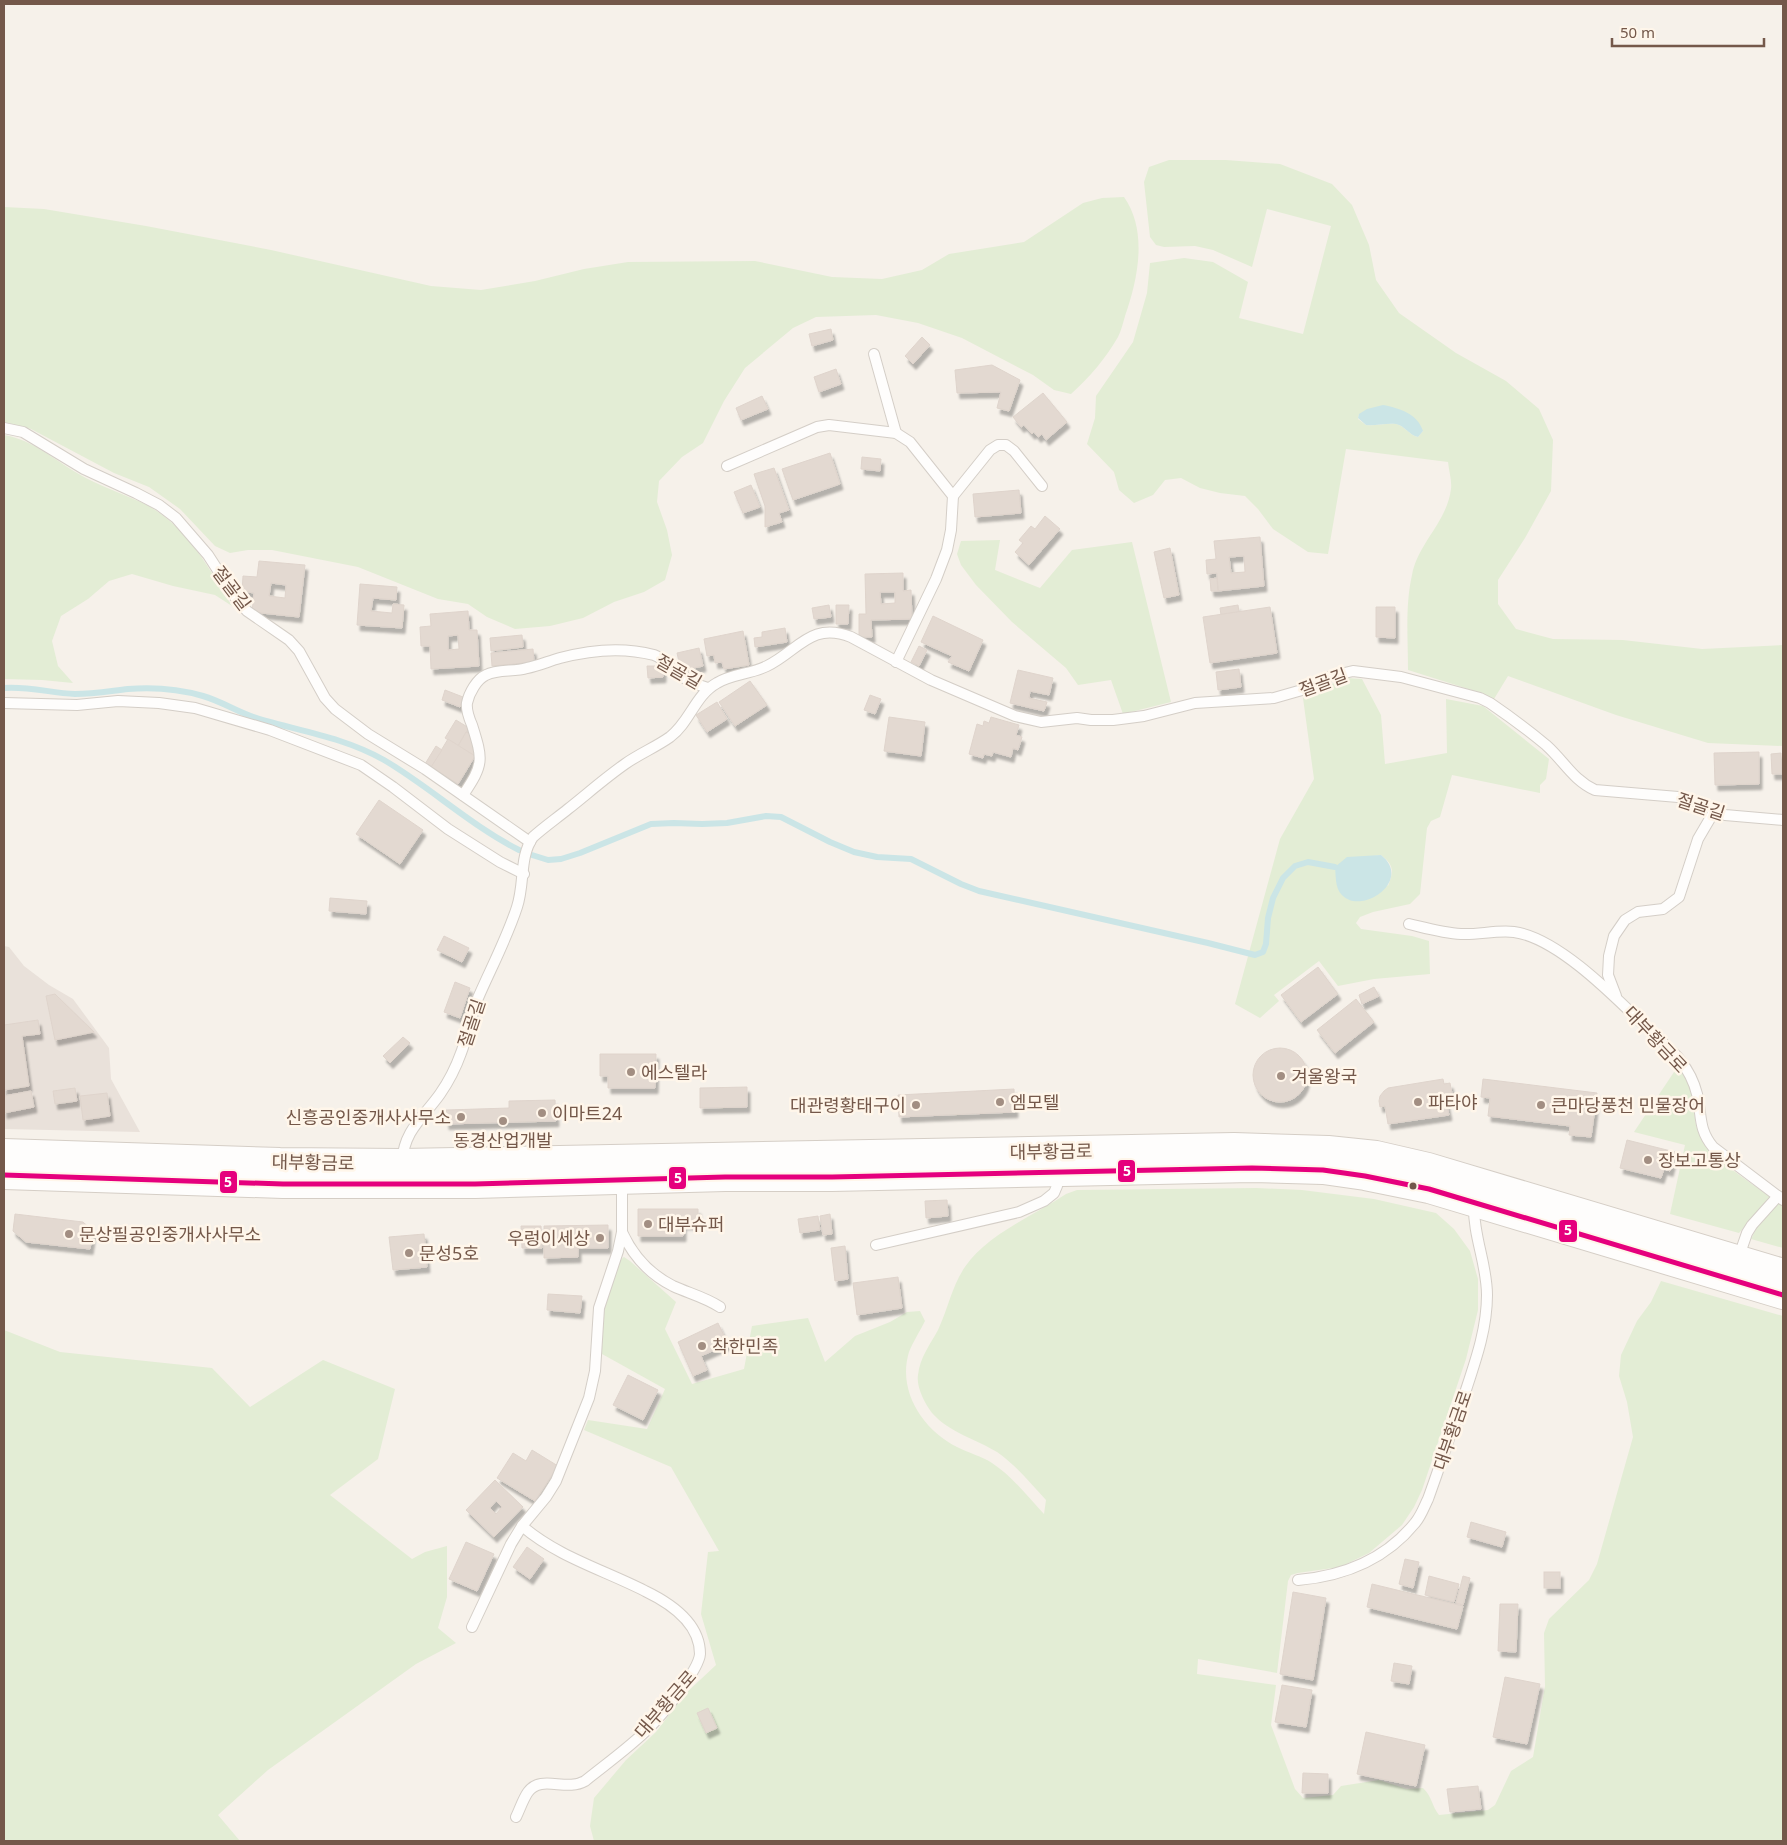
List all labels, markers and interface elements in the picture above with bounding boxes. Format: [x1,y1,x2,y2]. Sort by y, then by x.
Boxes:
scale bar [1612,15,1764,47]
text: 50 m [1620,22,1655,42]
street label: 절골길 [207,561,257,615]
street label: 절골길 [651,648,707,694]
street label: 절골길 [1296,662,1350,702]
street label: 절골길 [1674,787,1728,825]
street label: 절골길 [452,996,490,1050]
street label: 대부황금로 [1619,1001,1693,1077]
place label: 에스텔라 [641,1060,708,1084]
place label: 겨울왕국 [1291,1064,1357,1088]
marker: 에스텔라 [625,1066,637,1078]
marker: 겨울왕국 [1275,1070,1287,1082]
place label: 엠모텔 [1010,1090,1060,1114]
place label: 파타야 [1428,1090,1478,1114]
place label: 대관령황태구이 [790,1093,906,1117]
place label: 큰마당풍천 민물장어 [1551,1093,1705,1117]
marker: 엠모텔 [994,1096,1006,1108]
marker: 파타야 [1412,1096,1424,1108]
marker: 대관령황태구이 [910,1099,922,1111]
marker: 큰마당풍천 민물장어 [1535,1099,1547,1111]
place label: 이마트24 [552,1101,622,1125]
place label: 신흥공인중개사사무소 [285,1105,451,1129]
marker: 이마트24 [536,1107,548,1119]
marker: 신흥공인중개사사무소 [455,1111,467,1123]
marker: 동경산업개발 [497,1115,509,1127]
place label: 동경산업개발 [453,1128,553,1152]
street label: 대부황금로 [1009,1138,1093,1164]
place label: 장보고통상 [1658,1148,1741,1172]
street label: 대부황금로 [271,1149,355,1175]
marker: 장보고통상 [1642,1154,1654,1166]
line badge: 5 [1117,1159,1136,1183]
text: 5 [1123,1161,1131,1180]
line badge: 5 [668,1166,687,1190]
text: 5 [674,1168,682,1187]
line badge: 5 [219,1170,238,1194]
text: 5 [224,1172,232,1191]
unlabelled marker [1408,1181,1418,1191]
place label: 대부슈퍼 [658,1212,724,1236]
marker: 대부슈퍼 [642,1218,654,1230]
line badge: 5 [1558,1219,1578,1243]
text: 5 [1564,1220,1572,1239]
place label: 문상필공인중개사사무소 [79,1222,261,1246]
place label: 우렁이세상 [507,1226,590,1250]
marker: 문상필공인중개사사무소 [63,1228,75,1240]
marker: 우렁이세상 [594,1232,606,1244]
place label: 문성5호 [419,1241,479,1265]
marker: 문성5호 [403,1247,415,1259]
place label: 착한민족 [712,1334,778,1358]
marker: 착한민족 [696,1340,708,1352]
street label: 대부황금로 [1427,1387,1477,1473]
street label: 대부황금로 [629,1665,701,1743]

